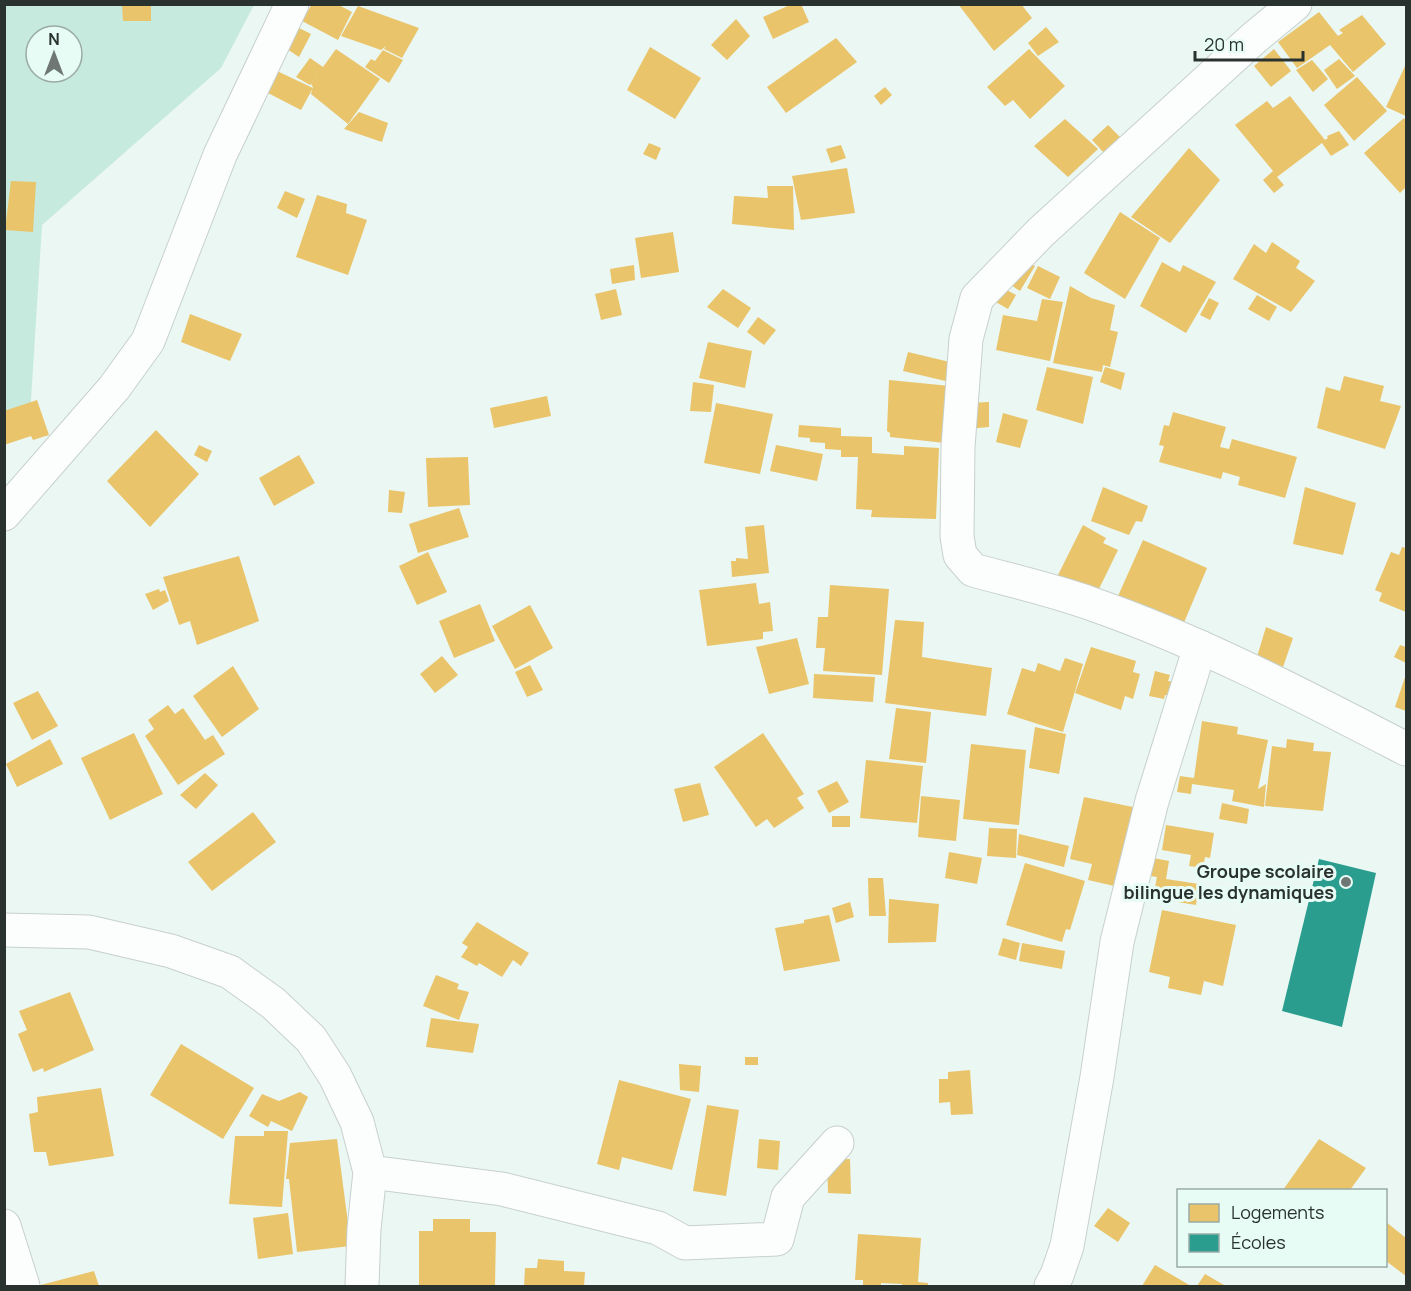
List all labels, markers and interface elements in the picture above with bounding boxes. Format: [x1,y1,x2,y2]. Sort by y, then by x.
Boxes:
north arrow [24,24,84,84]
scale bar [1195,24,1303,62]
text: N [48,28,60,50]
text: 20 m [1204,32,1244,56]
place label: Groupe scolaire bilingue les dynamiques [1124,859,1334,904]
marker: Groupe scolaire bilingue les dynamiques [1339,875,1353,889]
legend [1177,1189,1387,1267]
text: Logements [1231,1200,1325,1224]
text: Écoles [1231,1230,1286,1254]

